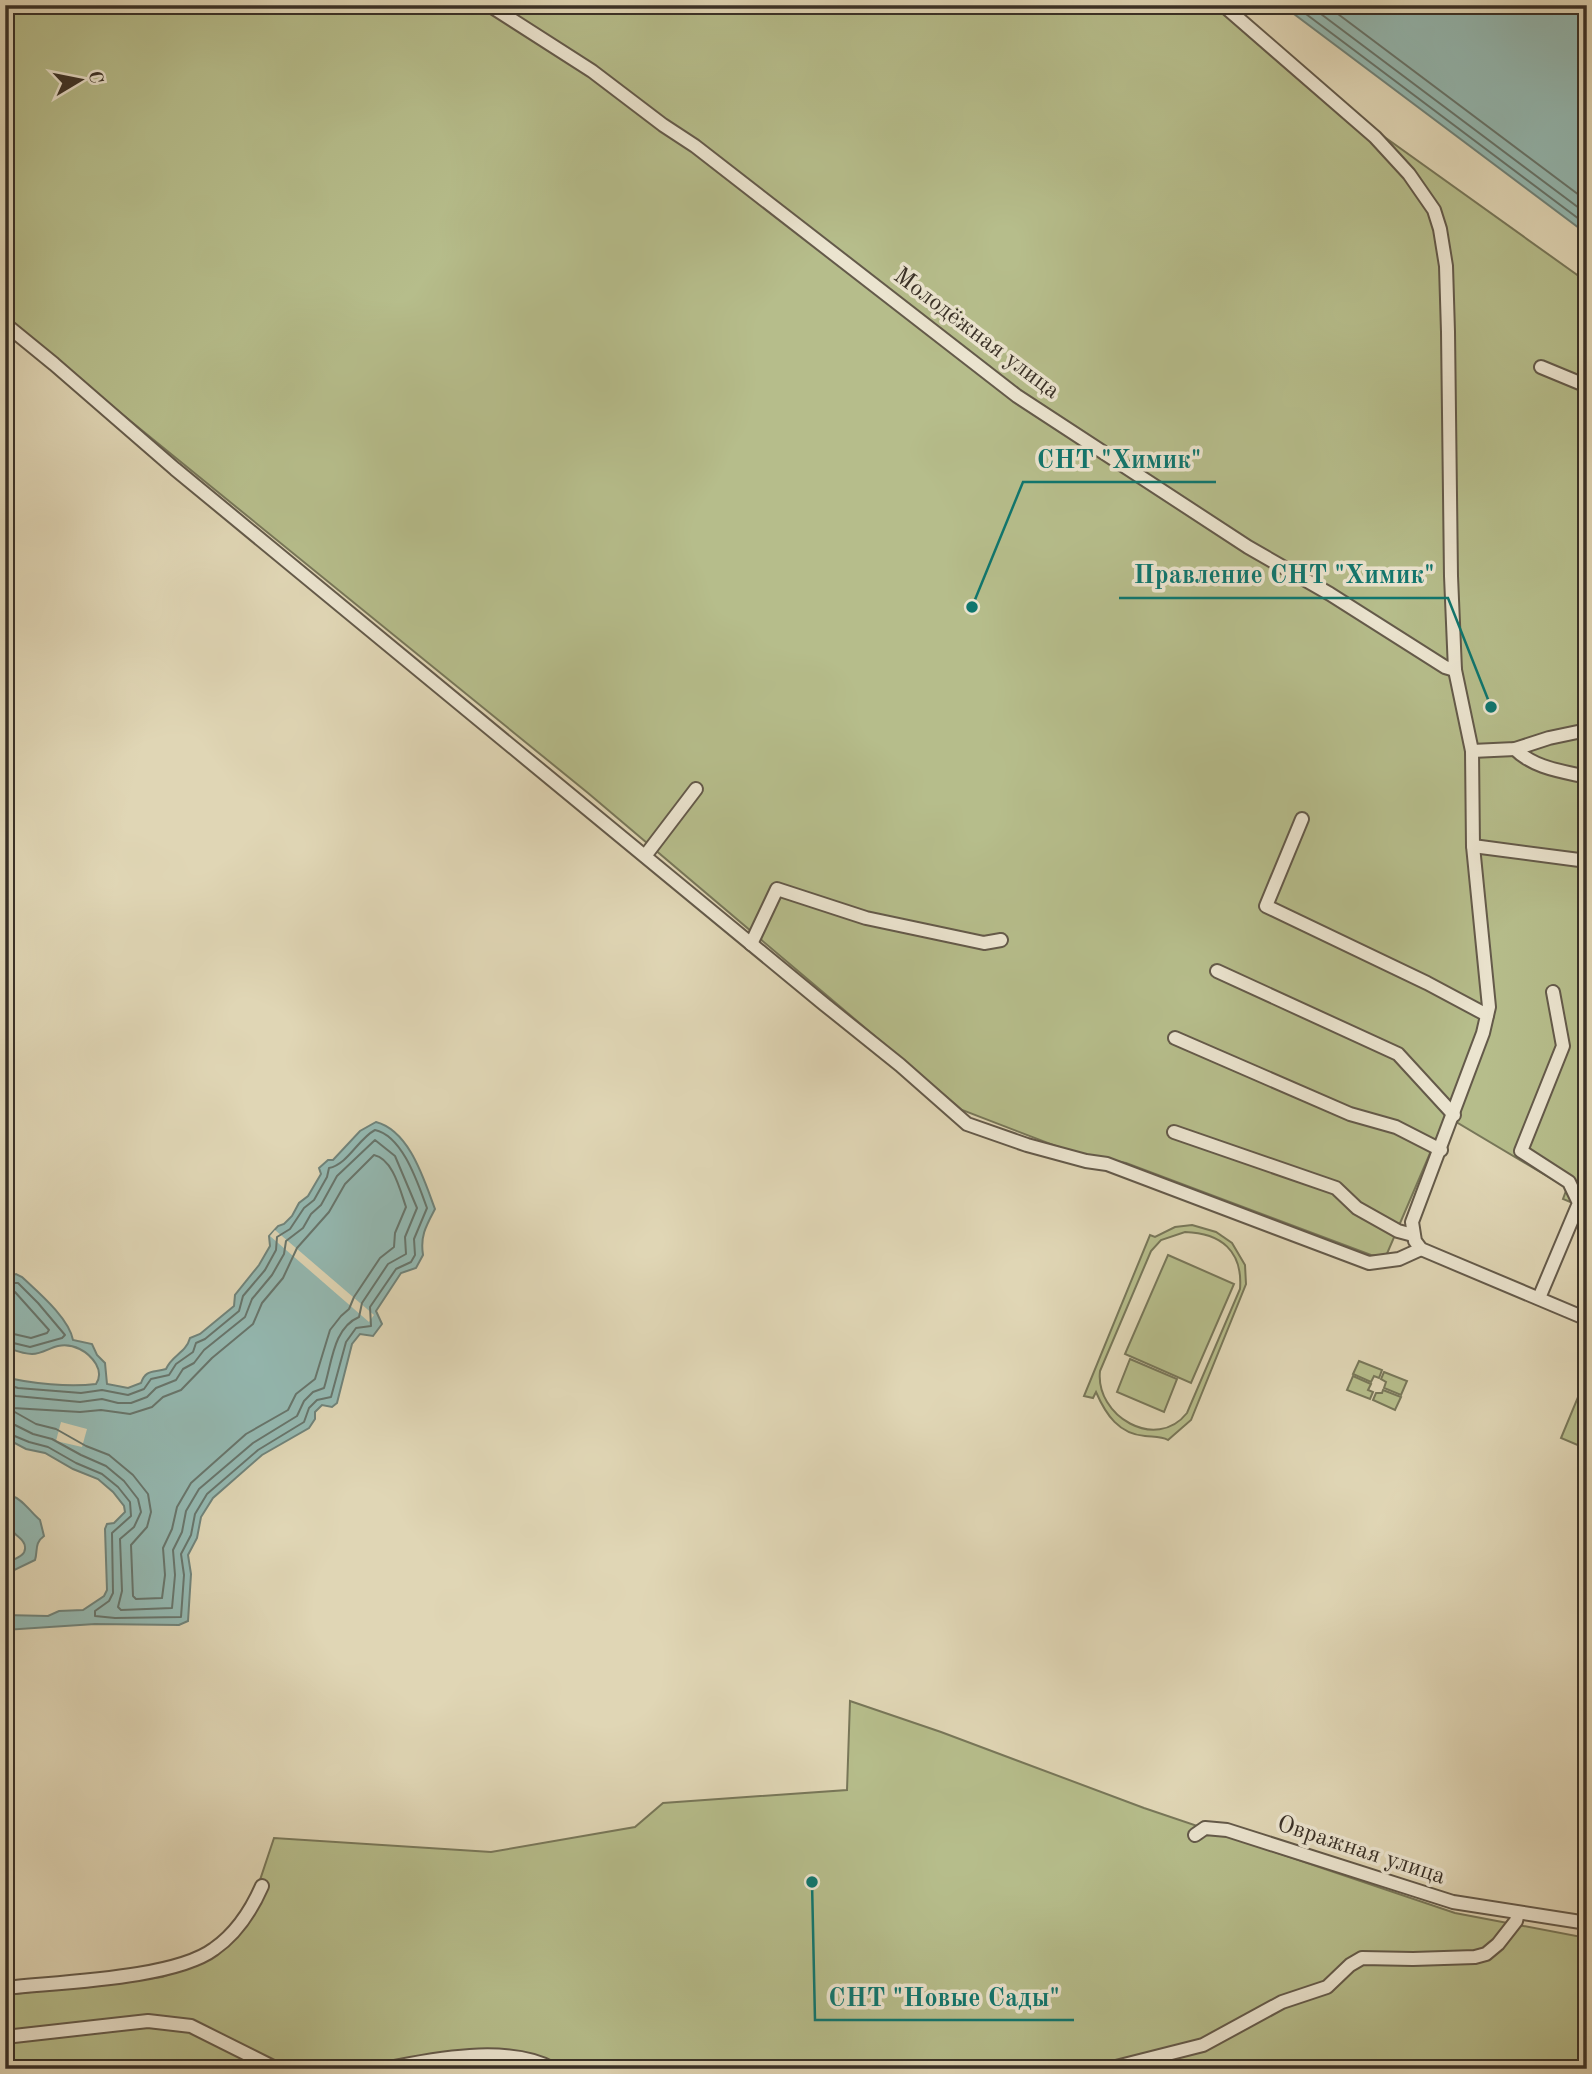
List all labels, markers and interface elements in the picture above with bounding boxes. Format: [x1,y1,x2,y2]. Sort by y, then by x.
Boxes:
north arrow [46,46,116,116]
text: С [84,70,105,85]
street label: Молодёжная улица [889,264,1064,404]
callout: СНТ "Химик" [1023,435,1216,482]
text: СНТ "Химик" [1037,448,1201,474]
callout: Правление СНТ "Химик" [1119,551,1448,598]
text: Правление СНТ "Химик" [1133,563,1435,589]
street label: Овражная улица [1274,1812,1448,1890]
callout: СНТ "Новые Сады" [815,1973,1074,2020]
text: СНТ "Новые Сады" [828,1986,1060,2012]

